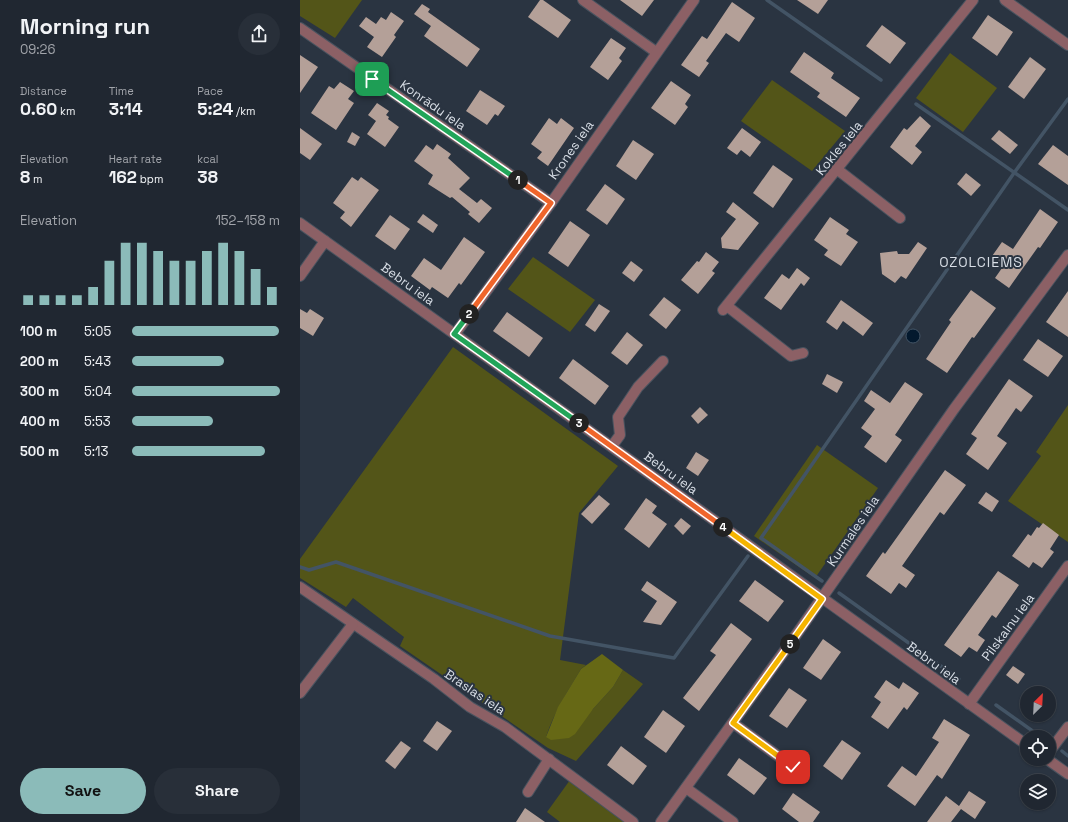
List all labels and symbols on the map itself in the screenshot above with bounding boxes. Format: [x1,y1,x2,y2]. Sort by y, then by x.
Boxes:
pin [355,62,389,96]
street label: Konrādu iela [397,76,470,134]
street label: Krones iela [545,117,598,183]
street label: Kokles iela [812,117,866,179]
pin: 1 [508,170,528,190]
district label: OZOLCIEMS [939,253,1023,271]
street label: Bebru iela [378,259,439,310]
pin: 2 [459,304,479,324]
pin: 3 [569,413,589,433]
street label: Bebru iela [641,448,702,499]
street label: Kurmales iela [823,492,883,570]
pin: 4 [713,517,733,537]
street label: Pilskalnu iela [978,590,1038,664]
pin: 5 [780,634,800,654]
street label: Bebru iela [904,638,965,689]
street label: Braslas iela [441,665,509,719]
north arrow [1020,686,1056,722]
pin [776,750,810,784]

